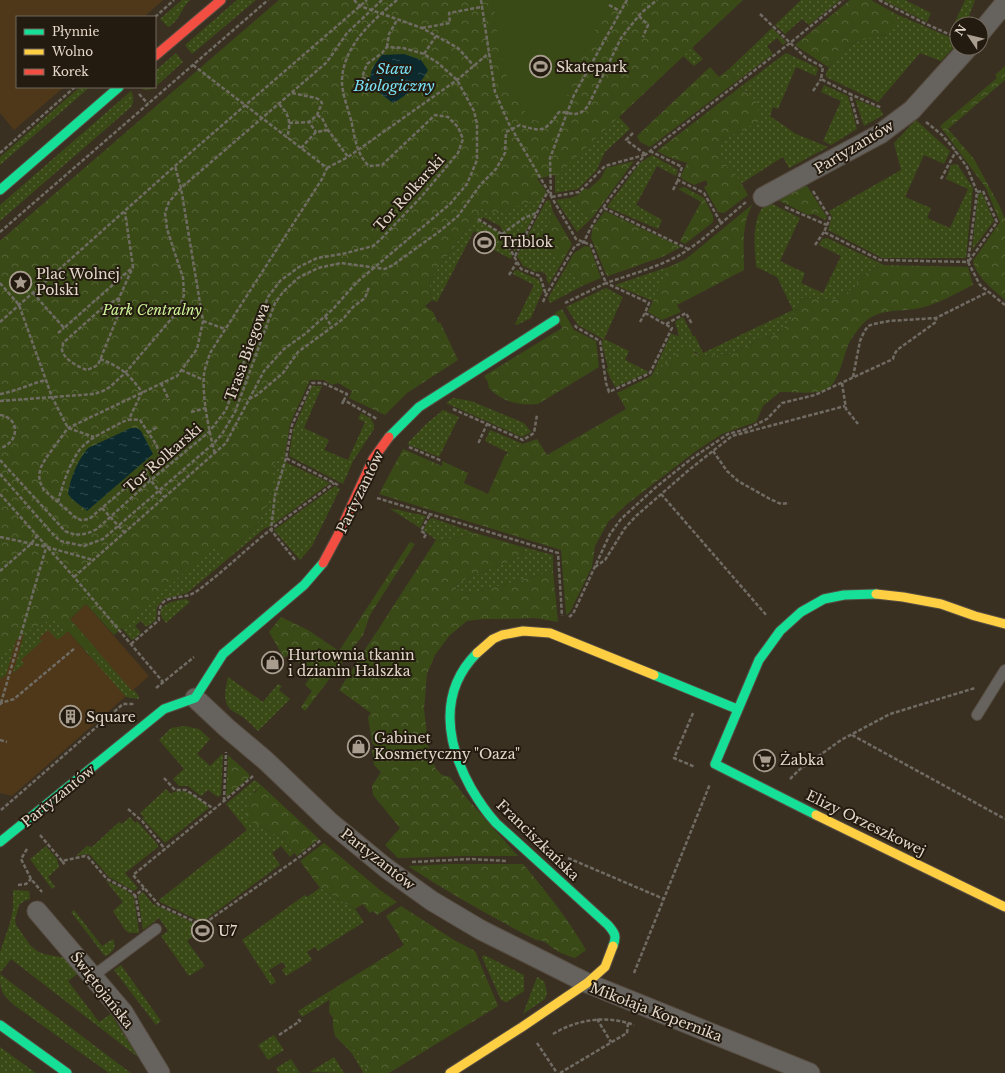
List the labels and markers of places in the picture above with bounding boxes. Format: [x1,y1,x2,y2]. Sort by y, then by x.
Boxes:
sports icon: Skatepark [528,54,554,80]
place label: Skatepark [556,58,628,76]
sports icon: Triblok [471,229,497,255]
place label: Triblok [500,233,554,251]
place label: Plac Wolnej Polski [36,265,120,299]
place icon: Plac Wolnej Polski [8,269,34,295]
place label: Hurtownia tkanin i dzianin Halszka [288,646,415,680]
shop icon: Hurtownia tkanin i dzianin Halszka [259,650,285,676]
building icon: Square [57,704,83,730]
place label: Square [86,708,136,726]
place label: Gabinet Kosmetyczny "Oaza" [374,729,520,763]
shop icon: Gabinet Kosmetyczny "Oaza" [345,733,371,759]
supermarket icon: Żabka [751,747,777,773]
place label: Żabka [780,751,824,769]
sports icon: U7 [189,918,215,944]
place label: U7 [218,922,238,940]

